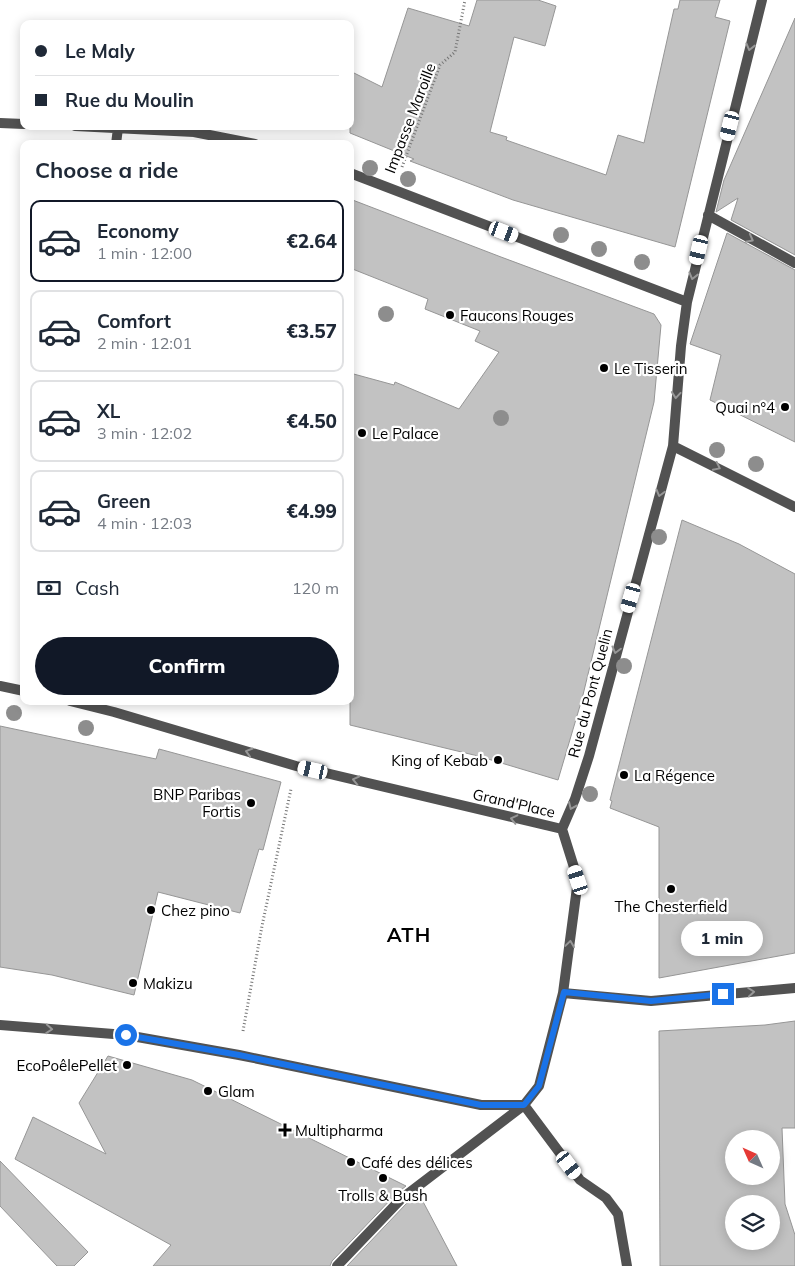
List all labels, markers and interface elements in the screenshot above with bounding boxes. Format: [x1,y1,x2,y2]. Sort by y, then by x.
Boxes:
text: Le Maly [65,39,135,63]
one-way arrow [745,43,756,52]
street label: Impasse Maroille [380,60,440,176]
text: Rue du Moulin [65,88,194,112]
car [719,110,740,142]
text: Choose a ride [35,156,178,184]
icon: car [37,219,82,264]
text: Economy [97,219,179,243]
car [487,220,520,244]
text: €2.64 [286,229,337,253]
one-way arrow [745,232,754,242]
car [688,234,709,266]
text: 1 min · 12:00 [97,243,192,263]
one-way arrow [688,271,699,280]
place label: Faucons Rouges [460,306,574,325]
icon: car [37,309,82,354]
text: Comfort [97,309,171,333]
marker: Faucons Rouges [444,309,456,321]
text: €3.57 [286,319,337,343]
text: 2 min · 12:01 [97,333,192,353]
place label: Le Tisserin [614,359,688,378]
marker: Le Tisserin [598,362,610,374]
one-way arrow [671,391,682,399]
place label: Quai n°4 [715,398,775,417]
icon: car [37,399,82,444]
text: XL [97,399,120,423]
marker: Quai n°4 [779,401,791,413]
text: €4.50 [286,409,337,433]
text: 3 min · 12:02 [97,423,192,443]
place label: Le Palace [372,424,439,443]
marker: Le Palace [356,427,368,439]
one-way arrow [711,461,720,471]
icon: car [37,489,82,534]
text: Green [97,489,151,513]
one-way arrow [655,489,665,497]
text: €4.99 [286,499,337,523]
text: 4 min · 12:03 [97,513,192,533]
icon: cash [35,574,63,602]
text: Cash [75,576,120,600]
text: 120 m [292,578,339,598]
car [619,582,642,614]
street label: Rue du Pont Quelin [564,626,616,760]
button: Confirm [35,637,339,695]
one-way arrow [612,645,622,654]
one-way arrow [245,748,254,758]
place label: King of Kebab [391,751,488,770]
marker: King of Kebab [492,754,504,766]
car [296,759,329,781]
place label: La Régence [634,766,715,785]
marker: La Régence [618,769,630,781]
one-way arrow [352,775,361,786]
street label: Grand'Place [471,784,557,822]
place label: BNP Paribas Fortis [153,785,241,821]
marker: BNP Paribas Fortis [245,797,257,809]
one-way arrow [568,801,579,810]
one-way arrow [510,814,519,824]
car [566,863,589,897]
marker: The Chesterfield [665,883,677,895]
place label: The Chesterfield [614,897,728,916]
place label: Chez pino [161,901,230,920]
marker: Chez pino [145,904,157,916]
district label: ATH [387,922,431,947]
callout: 1 min [682,922,764,956]
text: 1 min [701,928,743,948]
one-way arrow [564,940,575,948]
place label: Makizu [143,974,193,993]
marker: Makizu [127,977,139,989]
route end [712,983,734,1005]
one-way arrow [748,986,756,997]
one-way arrow [45,1023,53,1034]
route start [115,1024,137,1046]
place label: EcoPoêlePellet [16,1056,117,1075]
marker: EcoPoêlePellet [121,1059,133,1071]
place label: Glam [218,1082,255,1101]
marker: Glam [202,1085,214,1097]
place label: Multipharma [295,1121,383,1140]
marker: Multipharma [279,1124,291,1136]
north arrow [725,1130,780,1185]
map controls [725,1130,780,1250]
car [553,1149,584,1181]
place label: Café des délices [361,1153,473,1172]
marker: Café des délices [345,1156,357,1168]
marker: Trolls & Bush [377,1172,389,1184]
place label: Trolls & Bush [338,1186,428,1205]
button: layers [725,1195,780,1250]

